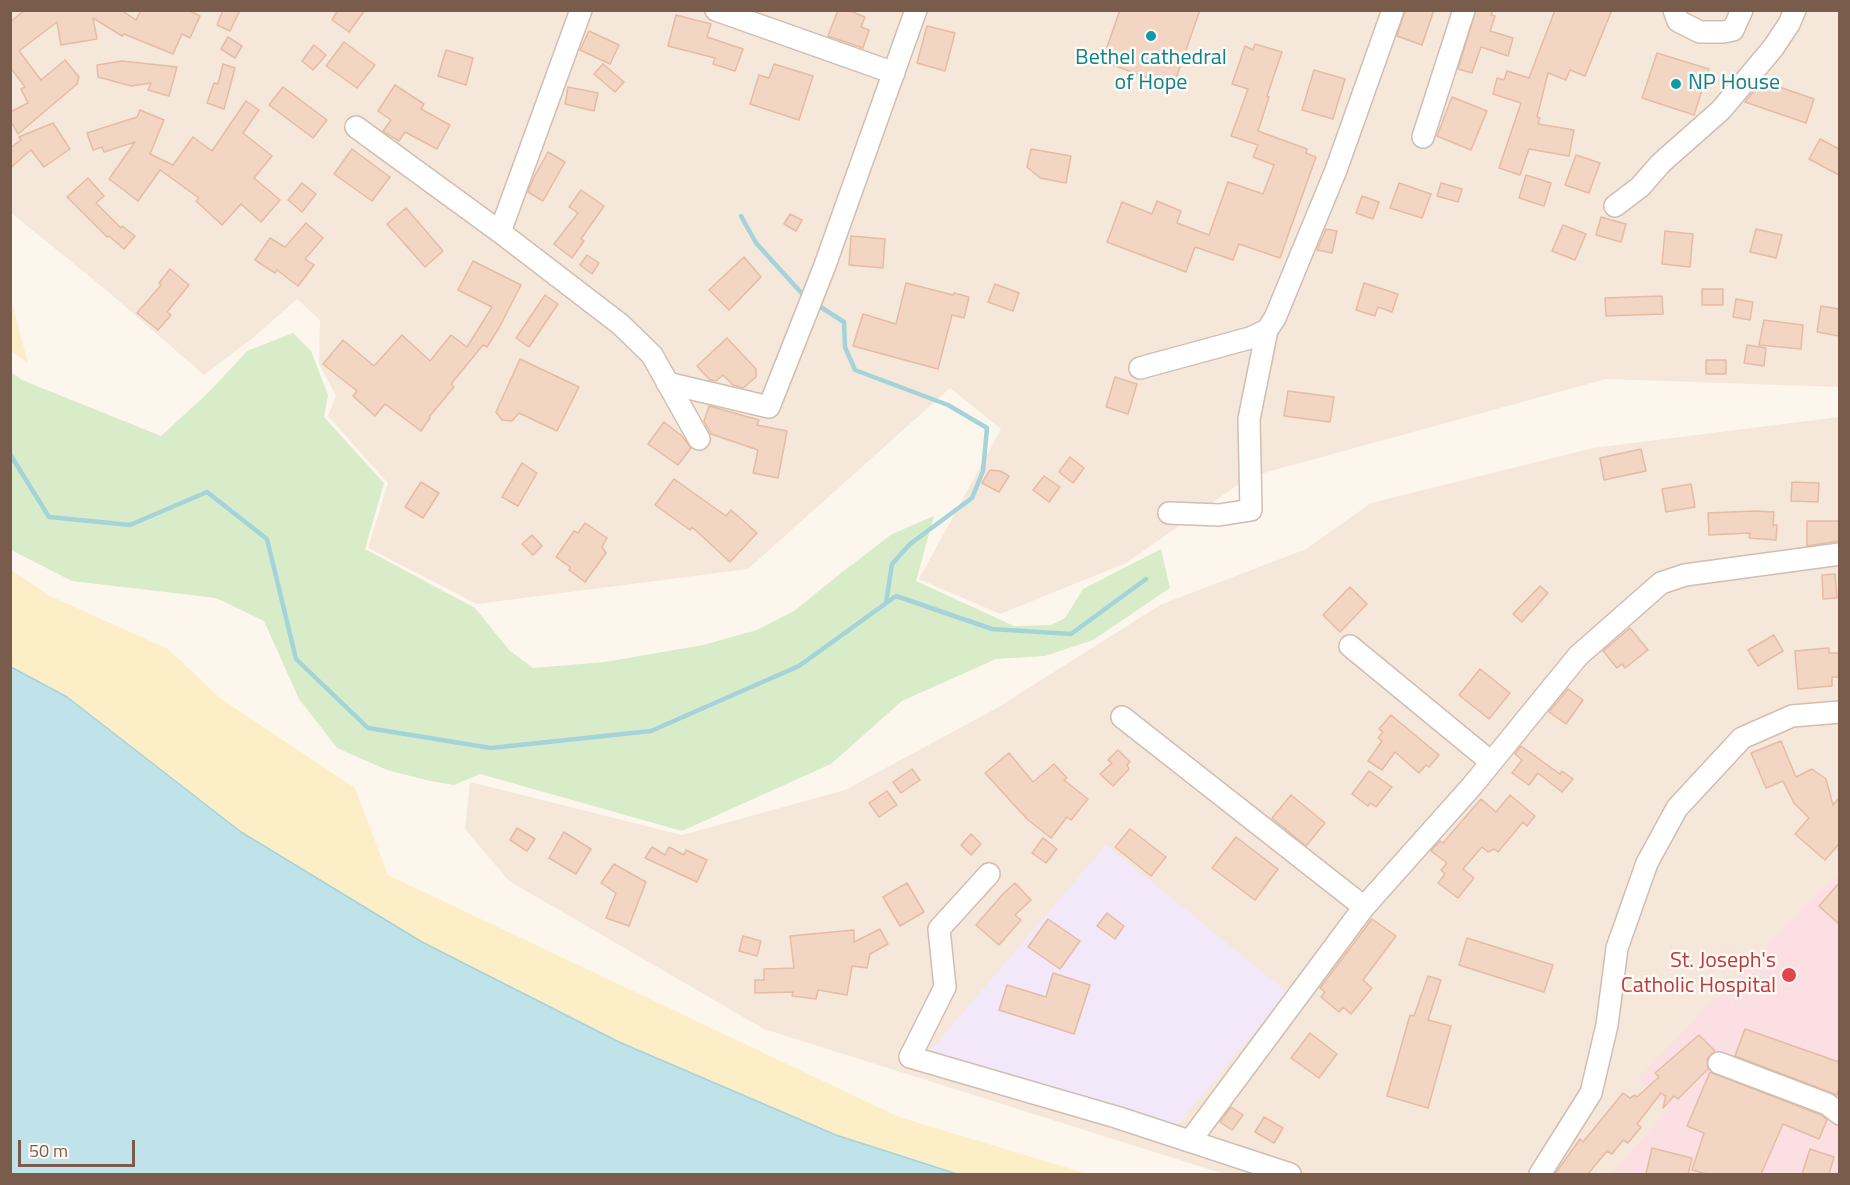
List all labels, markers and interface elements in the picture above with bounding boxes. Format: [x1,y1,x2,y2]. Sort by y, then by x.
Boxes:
marker: Bethel cathedral of Hope [1144,29,1158,43]
place label: Bethel cathedral of Hope [1075,46,1227,98]
place label: NP House [1688,71,1780,97]
marker: NP House [1669,77,1683,91]
place label: St. Joseph's Catholic Hospital [1621,949,1776,1000]
marker: St. Joseph's Catholic Hospital [1780,966,1798,984]
scale bar [21,1128,138,1166]
text: 50 m [29,1137,68,1164]

